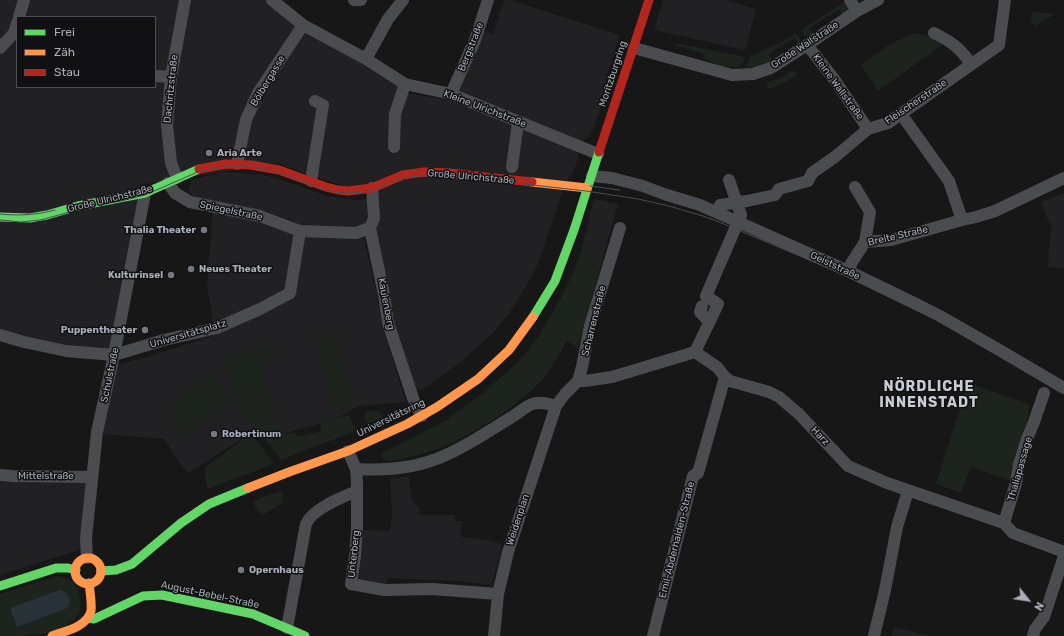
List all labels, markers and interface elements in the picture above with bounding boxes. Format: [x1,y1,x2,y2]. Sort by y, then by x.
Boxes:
legend [16,16,156,88]
street label: Große Wallstraße [769,19,841,71]
street label: Bergstraße [456,21,486,73]
text: Frei [54,25,75,39]
street label: Moritzburgring [597,39,629,109]
text: Zäh [54,45,75,59]
street label: Kleine Wallstraße [810,52,866,122]
street label: Bölbergasse [248,53,288,109]
street label: Dachritzstraße [161,54,181,124]
text: Stau [54,65,80,79]
street label: Fleischerstraße [883,77,949,127]
street label: Kleine Ulrichstraße [442,88,528,130]
place label: Aria Arte [217,147,262,159]
marker: Aria Arte [204,148,214,158]
street label: Große Ulrichstraße [427,167,515,187]
street label: Große Ulrichstraße [66,183,154,215]
street label: Spiegelstraße [198,198,264,224]
street label: Breite Straße [867,223,929,249]
place label: Thalia Theater [124,224,196,236]
marker: Thalia Theater [199,225,209,235]
street label: Geiststraße [808,249,862,283]
place label: Neues Theater [199,263,272,275]
marker: Neues Theater [186,264,196,274]
place label: Kulturinsel [108,269,163,281]
marker: Kulturinsel [166,270,176,280]
street label: Kaulenberg [375,277,397,331]
street label: Scharrenstraße [579,284,609,358]
street label: Universitätsplatz [148,317,228,351]
place label: Puppentheater [61,324,137,336]
marker: Puppentheater [140,325,150,335]
street label: Schulstraße [98,346,122,404]
district label: NÖRDLICHE INNENSTADT [879,379,979,412]
street label: Universitätsring [355,396,427,440]
street label: Harz [808,424,832,448]
place label: Robertinum [222,428,281,440]
marker: Robertinum [209,429,219,439]
street label: Thaliapassage [1005,435,1035,503]
street label: Mittelstraße [18,470,74,482]
street label: Emil-Abderhalden-Straße [657,481,697,599]
street label: Weidenplan [504,493,532,547]
street label: Unterberg [346,530,362,578]
place label: Opernhaus [249,564,304,576]
marker: Opernhaus [236,565,246,575]
street label: August-Bebel-Straße [160,579,260,611]
north arrow [1008,580,1048,620]
text: N [1031,600,1046,613]

